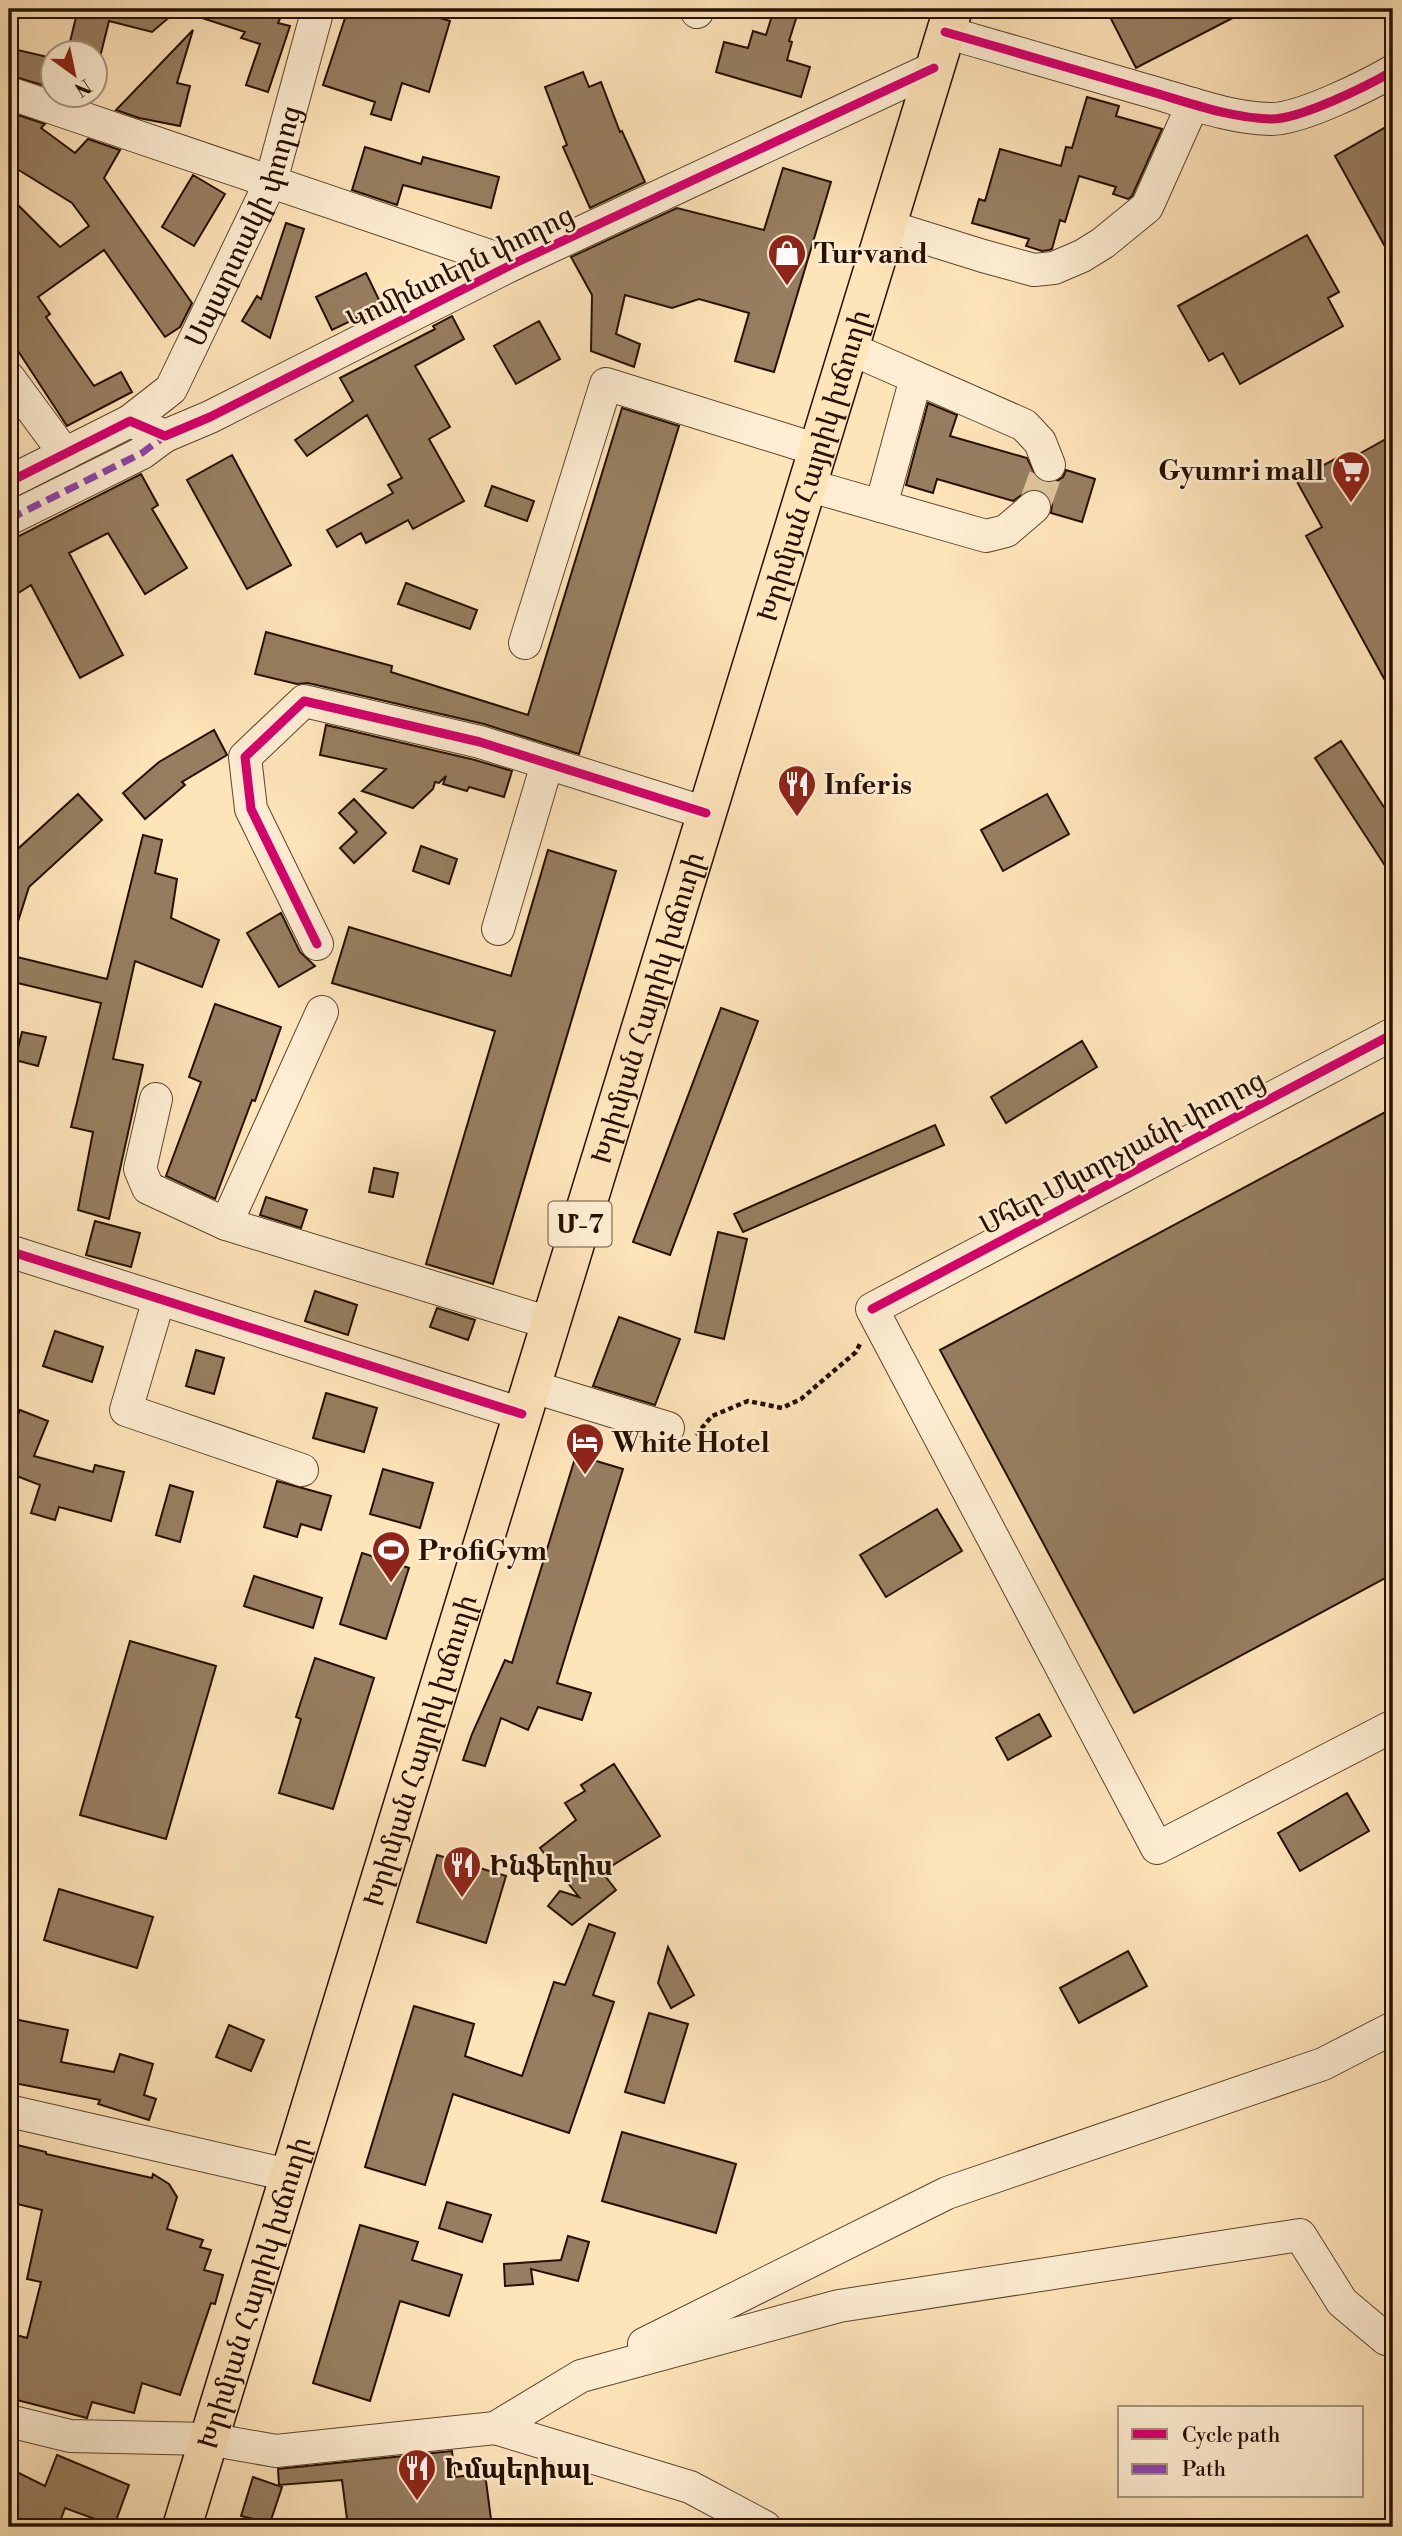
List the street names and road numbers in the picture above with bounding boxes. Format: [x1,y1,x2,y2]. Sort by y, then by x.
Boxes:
street label: Սպարտակի փողոց [178,102,310,353]
street label: Կոմինտերն փողոց [341,198,580,339]
street label: Խրիմյան Հայրիկ խճուղի [750,306,879,626]
street label: Խրիմյան Հայրիկ խճուղի [584,848,713,1168]
street label: Մհեր Մկտրչյանի փողոց [974,1063,1271,1243]
road number: Մ-7 [548,1202,612,1246]
street label: Խրիմյան Հայրիկ խճուղի [357,1591,485,1911]
street label: Խրիմյան Հայրիկ խճուղի [191,2133,319,2453]

